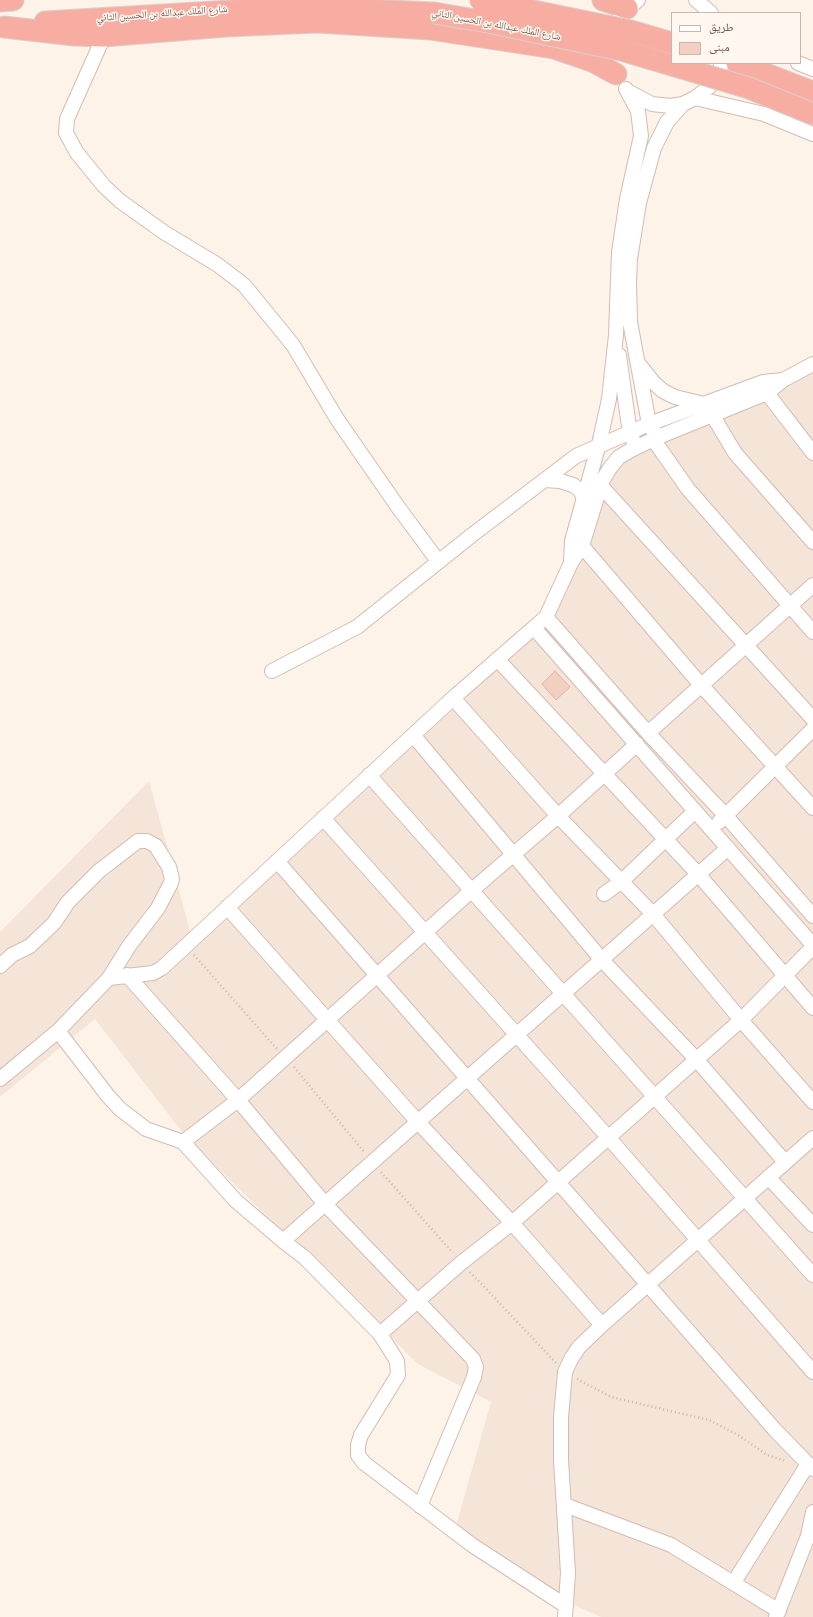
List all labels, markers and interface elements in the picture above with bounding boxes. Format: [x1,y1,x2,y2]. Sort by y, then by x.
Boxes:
street label: شارع الملك عبدالله بن الحسين الثاني [96,3,228,25]
street label: شارع الملك عبدالله بن الحسين الثاني [431,7,561,43]
legend [671,12,801,64]
text: طريق [709,18,734,35]
text: مبنى [709,38,730,55]

